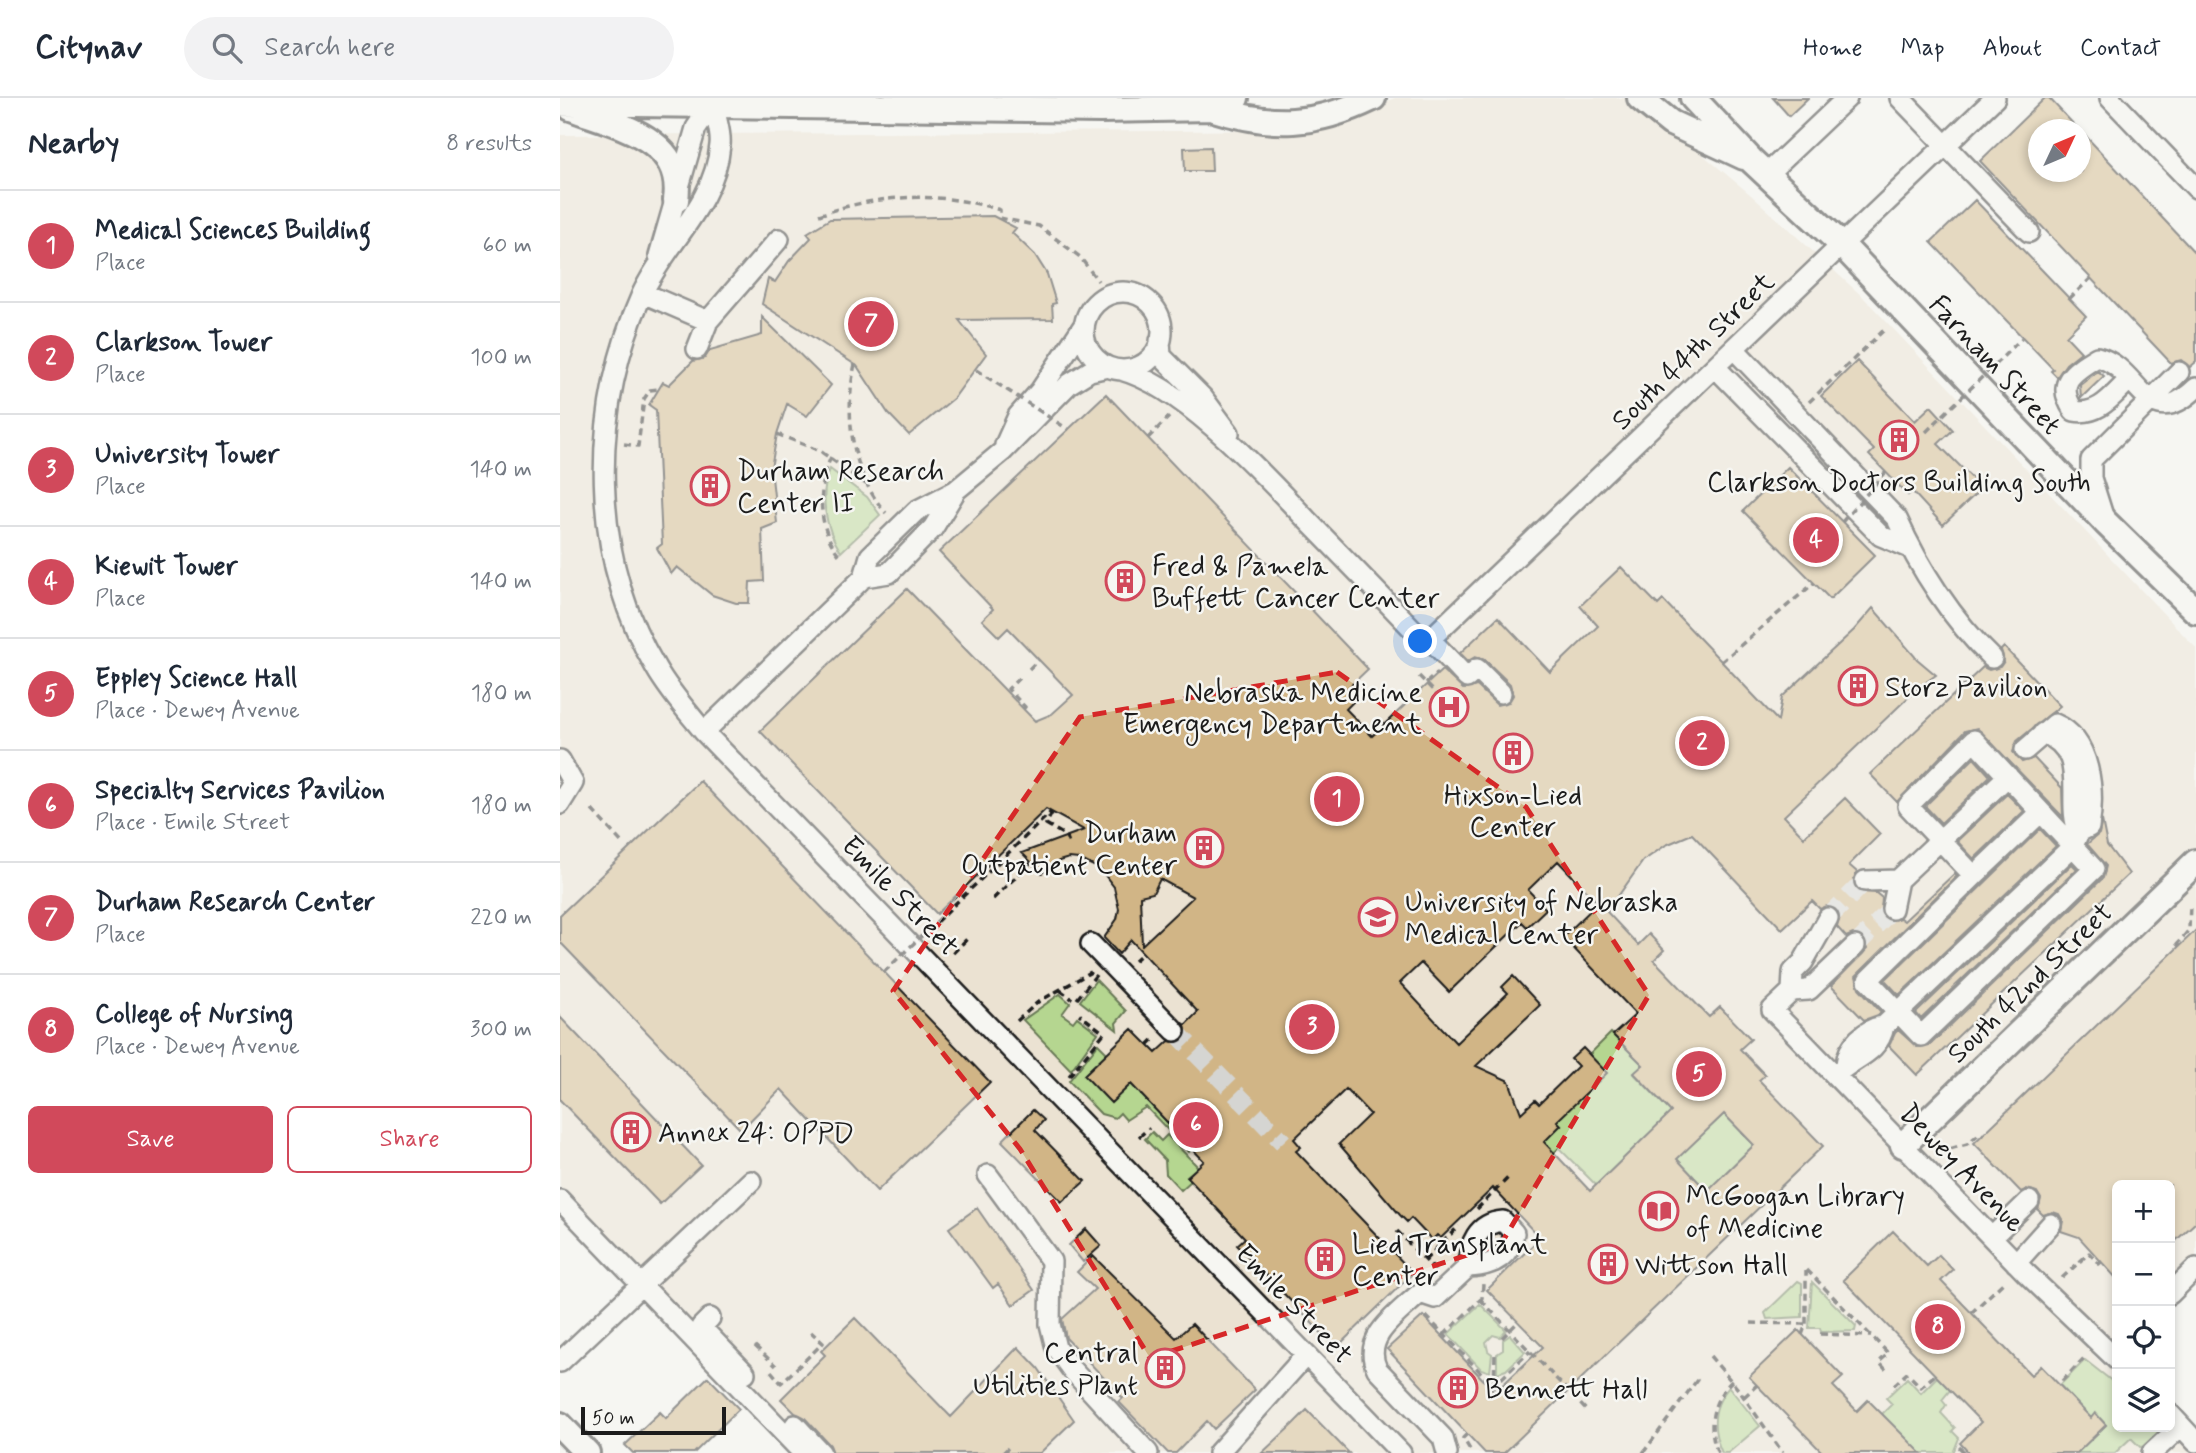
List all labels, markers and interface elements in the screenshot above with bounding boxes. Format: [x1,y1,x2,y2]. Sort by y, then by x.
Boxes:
search box [184,17,674,80]
text: Citynav [35,26,142,70]
icon: search [208,29,246,67]
text: Search here [264,31,395,65]
text: Home [1803,33,1863,64]
text: Map [1901,33,1945,64]
text: About [1983,33,2042,64]
text: Contact [2080,33,2161,64]
north arrow [2028,119,2091,182]
text: Nearby [28,124,119,163]
text: 8 results [446,129,532,159]
text: Medical Sciences Building [95,214,371,248]
text: 1 [46,231,56,261]
text: 60 m [483,231,532,261]
text: Place [95,248,146,278]
street label: South 44th Street [1604,264,1784,439]
street label: Farnam Street [1920,288,2069,444]
pin: 7 [848,298,894,350]
text: Clarkson Tower [95,326,272,360]
text: 2 [45,343,57,373]
text: 100 m [470,343,532,373]
text: Place [95,360,146,390]
building icon: Clarkson Doctors Building South [1878,419,1920,461]
text: University Tower [95,438,279,472]
place label: Durham Research Center II [737,454,944,523]
text: 3 [46,455,56,485]
text: 140 m [469,455,532,485]
building icon: Durham Research Center II [689,465,731,507]
place label: Clarkson Doctors Building South [1707,465,2091,502]
text: Place [95,472,146,502]
pin: 4 [1793,514,1839,566]
place label: Fred & Pamela Buffett Cancer Center [1152,549,1440,618]
text: Kiewit Tower [95,550,238,584]
building icon: Fred & Pamela Buffett Cancer Center [1104,560,1146,602]
text: 4 [44,567,58,597]
text: 140 m [469,567,532,597]
text: Place [95,584,146,614]
your location [1403,624,1437,658]
text: Eppley Science Hall [95,662,297,696]
building icon: Storz Pavilion [1837,665,1879,707]
place label: Storz Pavilion [1885,670,2048,707]
place label: Nebraska Medicine Emergency Department [1123,675,1423,746]
text: 5 [44,679,58,709]
text: 180 m [471,679,532,709]
hospital icon: Nebraska Medicine Emergency Department [1428,686,1470,728]
text: Place · Dewey Avenue [95,696,300,726]
pin: 2 [1679,717,1725,769]
building icon: Hixson-Lied Center [1492,732,1534,774]
pin: 1 [1314,773,1360,825]
text: Specialty Services Pavilion [95,774,385,808]
place label: Hixson-Lied Center [1444,778,1582,847]
text: 6 [45,791,57,821]
text: 180 m [471,791,532,821]
text: Place · Emile Street [95,808,290,838]
place label: Durham Outpatient Center [961,816,1178,885]
building icon: Durham Outpatient Center [1183,827,1225,869]
street label: Emile Street [832,828,966,965]
place label: University of Nebraska Medical Center [1405,885,1678,954]
text: Durham Research Center [95,886,375,920]
street label: South 42nd Street [1940,895,2122,1072]
school or university icon: University of Nebraska Medical Center [1357,896,1399,938]
text: 7 [44,903,58,933]
text: 220 m [470,903,532,933]
text: Place [95,920,146,950]
text: College of Nursing [95,998,293,1032]
pin: 3 [1289,1001,1335,1053]
text: 8 [45,1015,57,1045]
text: 300 m [470,1015,532,1045]
text: Place · Dewey Avenue [95,1032,300,1062]
pin: 5 [1676,1048,1722,1100]
street label: Dewey Avenue [1890,1096,2032,1241]
pin: 6 [1173,1099,1219,1151]
button: Save [28,1106,273,1173]
button: Share [287,1106,532,1173]
building icon: Annex 24: OPPD [610,1111,652,1153]
place label: Annex 24: OPPD [658,1116,854,1153]
place label: McGoogan Library of Medicine [1686,1179,1905,1248]
map controls [2112,1180,2175,1432]
button: + [2112,1180,2175,1243]
library icon: McGoogan Library of Medicine [1638,1190,1680,1232]
place label: Lied Transplant Center [1352,1227,1548,1296]
street label: Emile Street [1226,1236,1360,1373]
building icon: Lied Transplant Center [1304,1238,1346,1280]
building icon: Wittson Hall [1587,1243,1629,1285]
button: − [2112,1243,2175,1306]
place label: Wittson Hall [1635,1248,1788,1285]
pin: 8 [1915,1301,1961,1353]
button: locate [2112,1306,2175,1369]
place label: Central Utilities Plant [973,1336,1138,1405]
building icon: Central Utilities Plant [1144,1347,1186,1389]
building icon: Bennett Hall [1437,1367,1479,1409]
button: layers [2112,1369,2175,1432]
place label: Bennett Hall [1485,1372,1647,1409]
scale bar [581,1404,726,1436]
text: 50 m [592,1406,635,1431]

